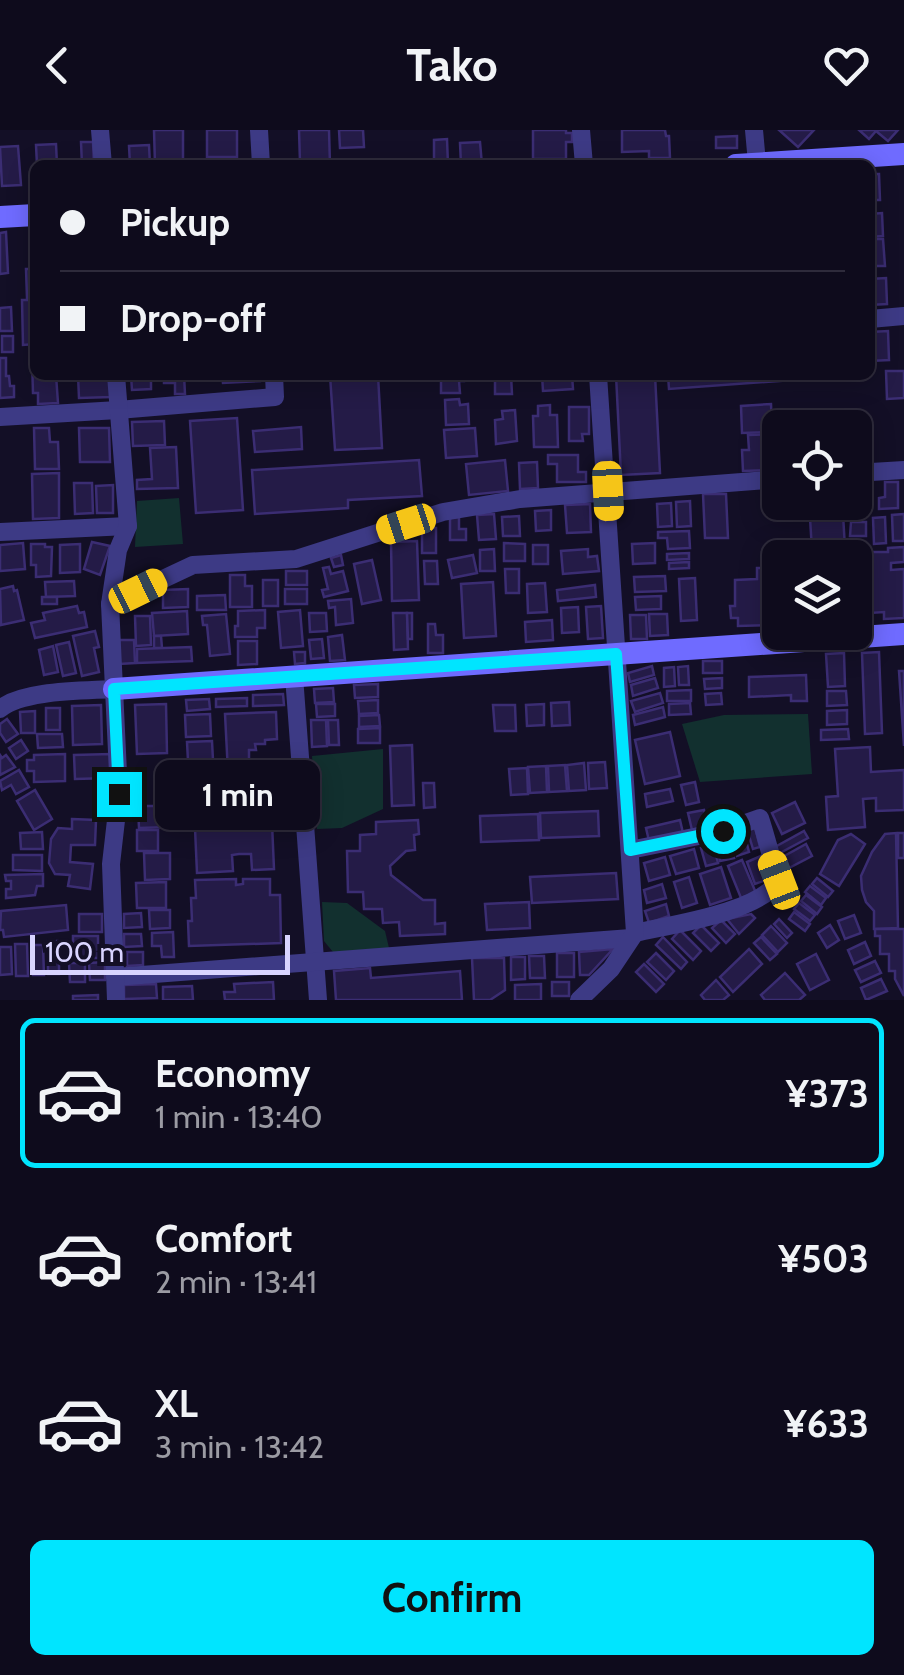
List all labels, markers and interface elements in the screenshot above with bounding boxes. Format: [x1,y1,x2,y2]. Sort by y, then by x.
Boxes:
icon: back [30,38,85,93]
text: Tako [406,38,498,92]
icon: heart [819,38,874,93]
text: Pickup [120,199,230,246]
text: Drop-off [120,295,266,342]
map controls [762,410,872,650]
button: locate [762,410,872,520]
car [591,460,625,522]
car [373,500,439,548]
button: layers [762,540,872,650]
car [104,564,172,618]
callout: 1 min [154,759,319,829]
route end [97,772,142,817]
text: 1 min [201,775,274,814]
route start [701,809,746,854]
car [754,847,804,913]
scale bar [30,930,290,974]
text: 100 m [45,935,124,969]
icon: car [35,1048,125,1138]
text: Economy [155,1050,310,1097]
text: ¥373 [786,1070,869,1117]
text: 1 min · 13:40 [155,1097,323,1136]
icon: car [35,1213,125,1303]
text: Comfort [155,1215,292,1262]
text: ¥503 [778,1235,869,1282]
text: 2 min · 13:41 [155,1262,317,1301]
icon: car [35,1378,125,1468]
text: XL [155,1380,198,1427]
text: ¥633 [784,1400,869,1447]
text: 3 min · 13:42 [155,1427,324,1466]
button: Confirm [30,1540,874,1655]

